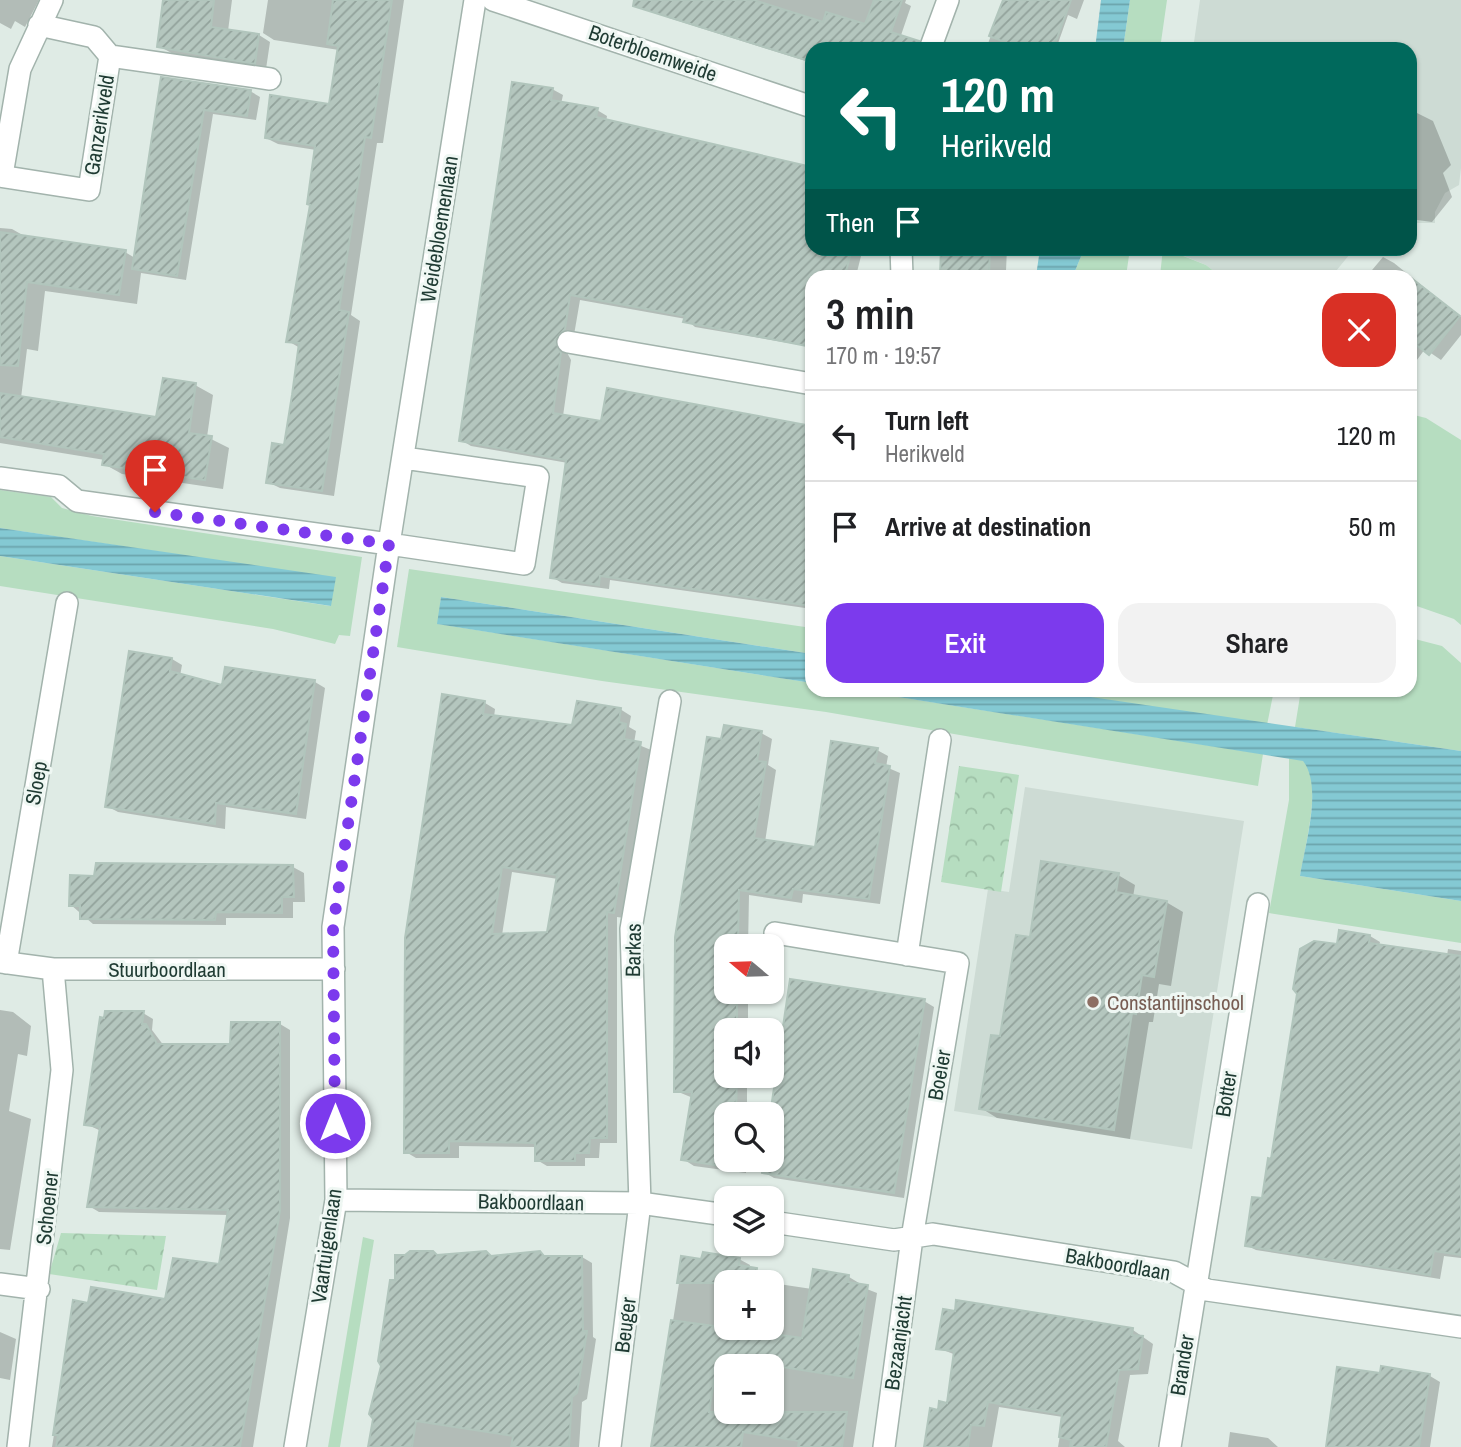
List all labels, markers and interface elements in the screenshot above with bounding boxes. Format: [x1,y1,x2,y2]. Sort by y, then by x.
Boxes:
street label: Boterbloemweide [585,17,721,89]
text: 120 m [941,61,1055,127]
icon: left [826,70,917,161]
street label: Ganzerikveld [77,73,121,177]
text: Herikveld [941,124,1052,167]
street label: Weidebloemenlaan [413,154,465,304]
icon: arrive [889,203,927,241]
text: Then [826,205,875,240]
text: 3 min [826,286,915,342]
button: close [1322,293,1396,367]
text: 170 m · 19:57 [826,340,941,371]
text: Turn left [885,403,969,438]
icon: left [826,417,864,455]
text: 120 m [1337,418,1396,453]
text: Herikveld [885,438,965,469]
pin [125,440,185,512]
icon: arrive [136,451,174,489]
icon: arrive [826,508,864,546]
text: Arrive at destination [885,509,1091,544]
text: 50 m [1349,509,1396,544]
button: Exit [826,603,1104,683]
button: Share [1118,603,1396,683]
street label: Sloep [18,759,54,807]
street label: Barkas [618,923,648,977]
north arrow [714,934,784,1004]
map controls [714,934,784,1424]
street label: Stuurboordlaan [108,955,226,984]
place label: Constantijnschool [1107,988,1244,1017]
marker: Constantijnschool [1085,994,1101,1010]
button: sound [714,1018,784,1088]
street label: Boeier [920,1047,958,1103]
street label: Botter [1208,1069,1244,1119]
position arrow [298,1086,372,1160]
button: search [714,1102,784,1172]
street label: Schoener [29,1170,65,1246]
button: layers [714,1186,784,1256]
street label: Vaartuigenlaan [304,1187,348,1305]
street label: Bakboordlaan [478,1187,584,1217]
street label: Bakboordlaan [1063,1240,1173,1288]
button: + [714,1270,784,1340]
street label: Bezaanjacht [877,1294,919,1392]
street label: Beuger [607,1295,643,1354]
street label: Brander [1163,1332,1201,1398]
button: − [714,1354,784,1424]

